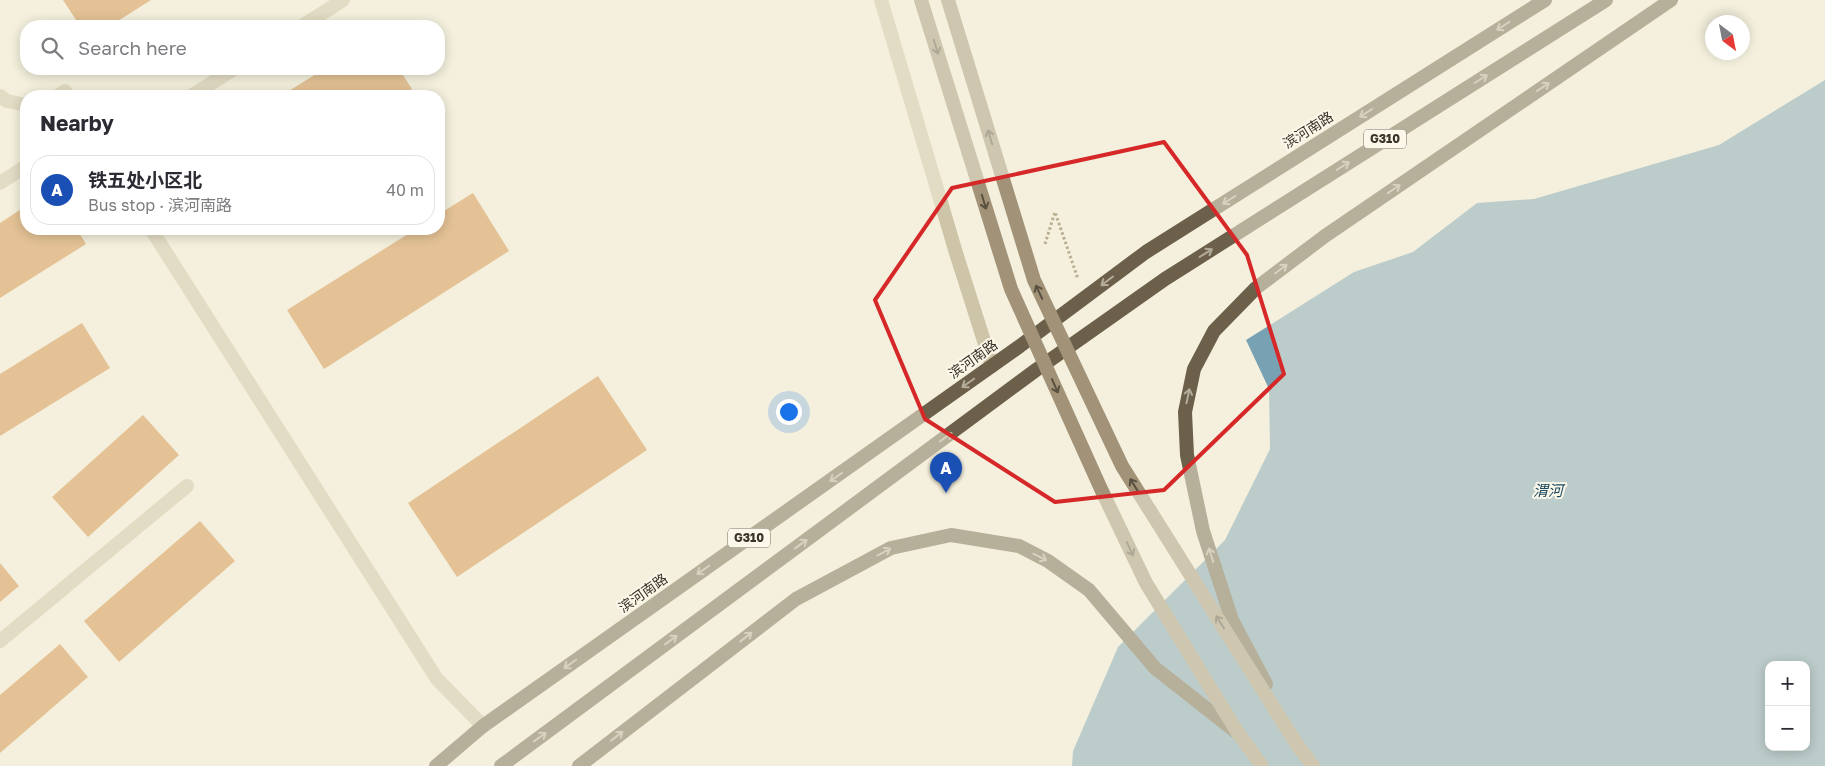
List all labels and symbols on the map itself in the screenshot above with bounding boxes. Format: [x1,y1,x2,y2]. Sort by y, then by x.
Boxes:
north arrow [1705,15,1750,60]
one-way arrow [1497,21,1511,31]
one-way arrow [931,38,941,54]
one-way arrow [1473,74,1487,84]
one-way arrow [1536,82,1550,92]
street label: 滨河南路 [1279,108,1336,152]
one-way arrow [1360,108,1374,118]
one-way arrow [985,130,994,145]
road number: G310 [1364,130,1406,148]
one-way arrow [1336,161,1350,171]
one-way arrow [1387,184,1401,194]
one-way arrow [980,193,990,209]
one-way arrow [1222,195,1236,205]
one-way arrow [1199,248,1213,258]
one-way arrow [1274,264,1287,275]
one-way arrow [1101,276,1114,287]
one-way arrow [1034,285,1043,300]
street label: 滨河南路 [945,336,1001,382]
one-way arrow [961,378,975,388]
one-way arrow [1050,378,1060,393]
one-way arrow [1184,389,1193,405]
your location [776,399,802,425]
one-way arrow [939,431,952,442]
pin: A [930,452,962,493]
one-way arrow [829,472,843,482]
one-way arrow [1128,478,1138,492]
water label: 渭河 [1533,481,1566,499]
road number: G310 [728,528,770,548]
one-way arrow [794,538,807,549]
one-way arrow [1126,541,1135,556]
one-way arrow [876,547,891,556]
one-way arrow [1206,548,1215,564]
one-way arrow [1033,552,1048,562]
one-way arrow [697,565,710,576]
street label: 滨河南路 [615,570,671,616]
one-way arrow [1215,616,1225,630]
one-way arrow [739,632,753,642]
one-way arrow [664,635,678,645]
one-way arrow [563,659,577,669]
one-way arrow [611,731,624,742]
one-way arrow [533,732,547,742]

